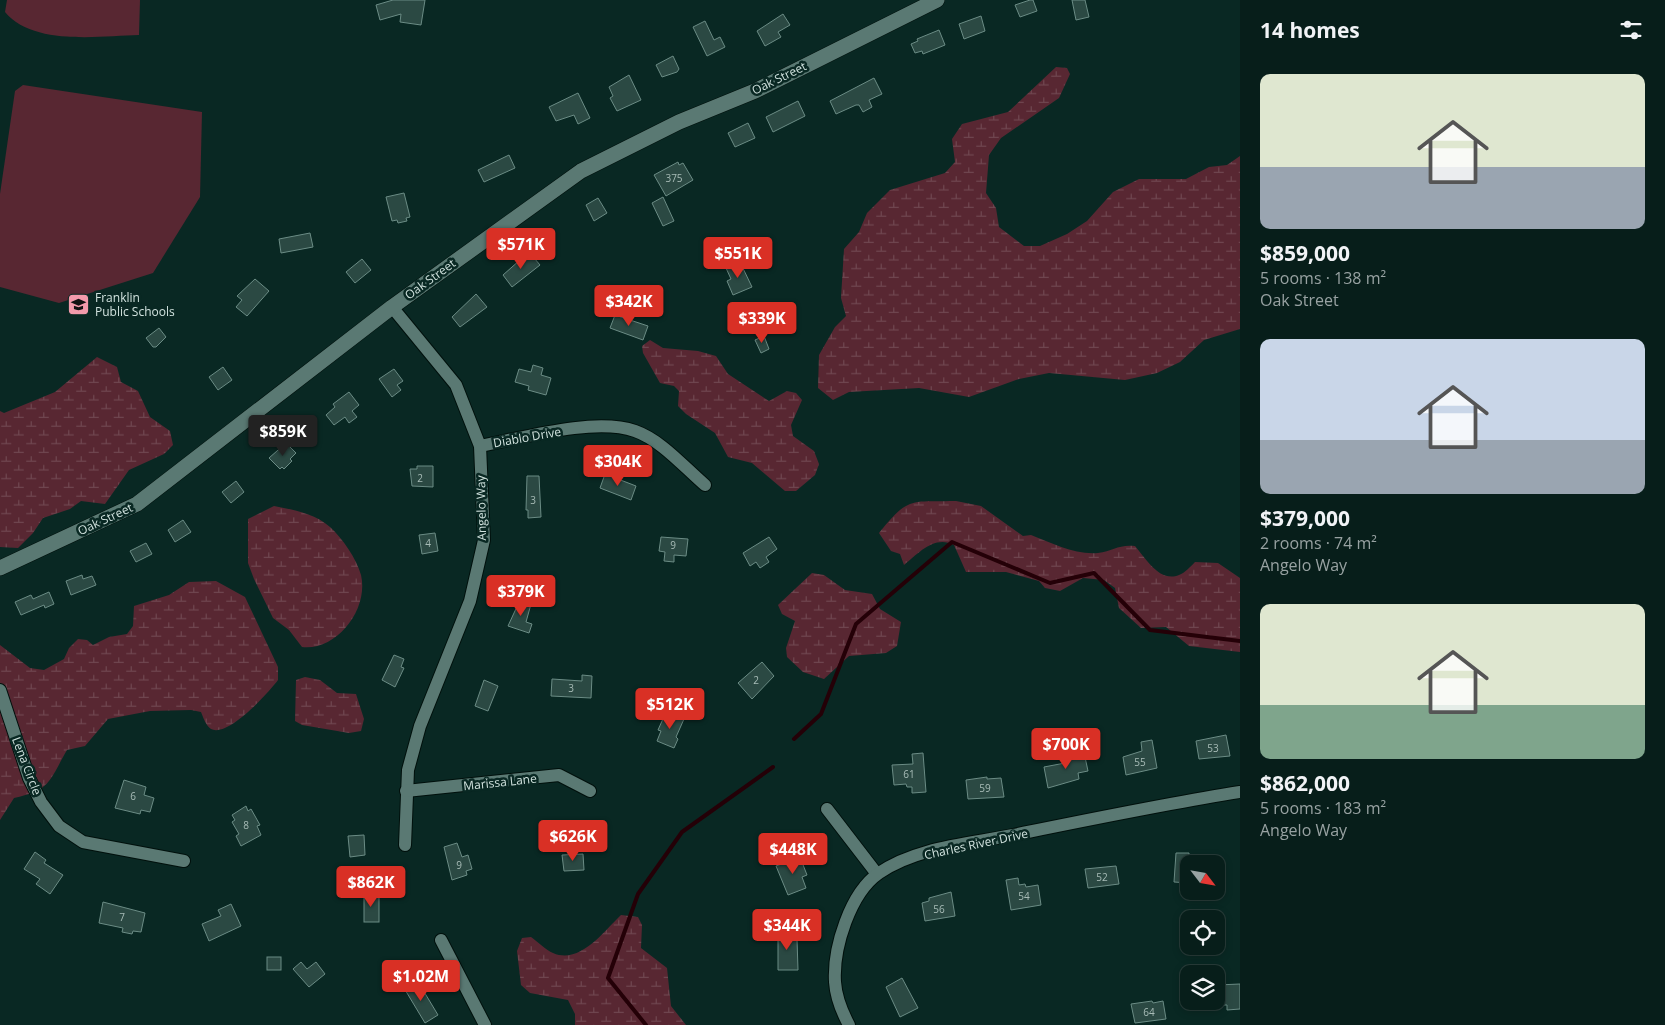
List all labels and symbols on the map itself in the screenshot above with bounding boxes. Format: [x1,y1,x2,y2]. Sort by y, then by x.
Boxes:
street label: Oak Street [749,57,809,99]
house number: 375 [665,171,683,185]
pin: $571K [486,228,556,270]
pin: $551K [703,236,773,279]
street label: Oak Street [401,255,459,303]
pin: $342K [594,284,664,327]
place label: Franklin Public Schools [95,289,175,320]
school or university icon: Franklin Public Schools [67,292,91,316]
pin: $339K [727,302,797,344]
pin: $859K [248,414,318,457]
street label: Diablo Drive [492,423,562,451]
pin: $304K [583,444,653,487]
house number: 2 [417,471,423,485]
street label: Angelo Way [472,474,490,541]
house number: 3 [530,493,536,507]
street label: Oak Street [75,499,135,539]
house number: 4 [425,536,431,550]
house number: 9 [670,538,676,552]
pin: $379K [486,574,556,617]
house number: 2 [753,673,759,687]
house number: 3 [568,681,574,695]
pin: $512K [635,688,705,730]
pin: $700K [1031,728,1101,770]
street label: Lena Circle [8,734,46,798]
house number: 53 [1207,741,1219,755]
house number: 55 [1134,755,1146,769]
house number: 61 [903,767,915,781]
street label: Marissa Lane [462,770,538,794]
house number: 59 [979,781,991,795]
house number: 6 [130,789,136,803]
house number: 8 [243,818,249,832]
pin: $626K [538,820,608,862]
street label: Charles River Drive [923,825,1030,863]
pin: $448K [758,832,828,875]
north arrow [1180,855,1225,900]
house number: 9 [456,858,462,872]
pin: $862K [336,866,406,908]
house number: 52 [1096,870,1108,884]
house number: 54 [1018,889,1030,903]
house number: 56 [933,902,945,916]
pin: $344K [752,908,822,951]
house number: 7 [119,910,125,924]
pin: $1.02M [380,960,462,1002]
house number: 64 [1143,1005,1155,1019]

